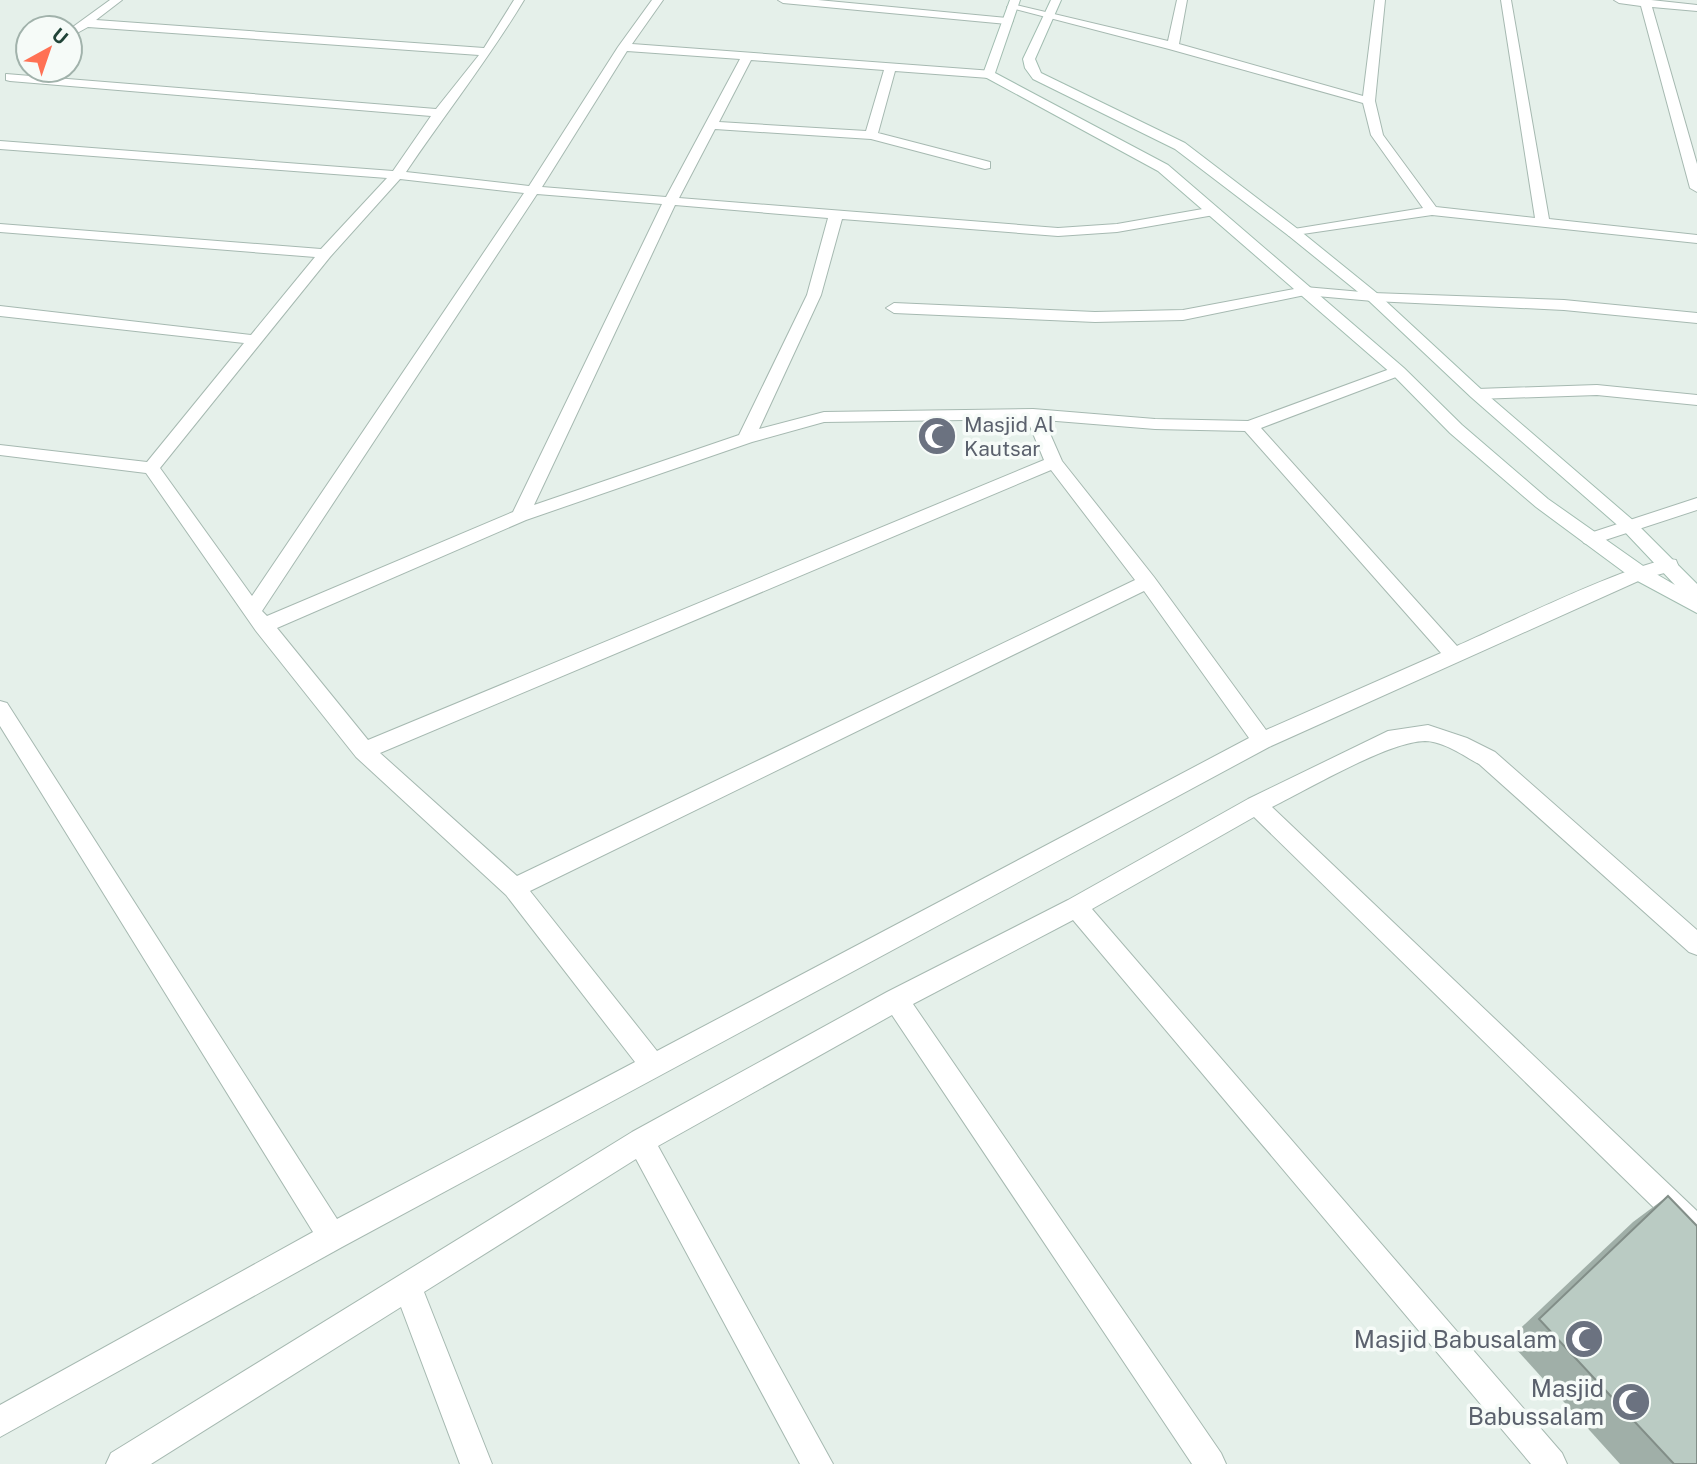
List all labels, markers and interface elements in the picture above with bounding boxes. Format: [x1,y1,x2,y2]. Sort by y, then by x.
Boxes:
north arrow [14,14,84,84]
text: U [48,23,72,49]
place label: Masjid Al Kautsar [964,412,1054,461]
mosque icon: Masjid Al Kautsar [916,415,958,457]
mosque icon: Masjid Babusalam [1563,1318,1605,1360]
place label: Masjid Babusalam [1354,1325,1557,1353]
place label: Masjid Babussalam [1468,1374,1604,1430]
mosque icon: Masjid Babussalam [1610,1381,1652,1423]

